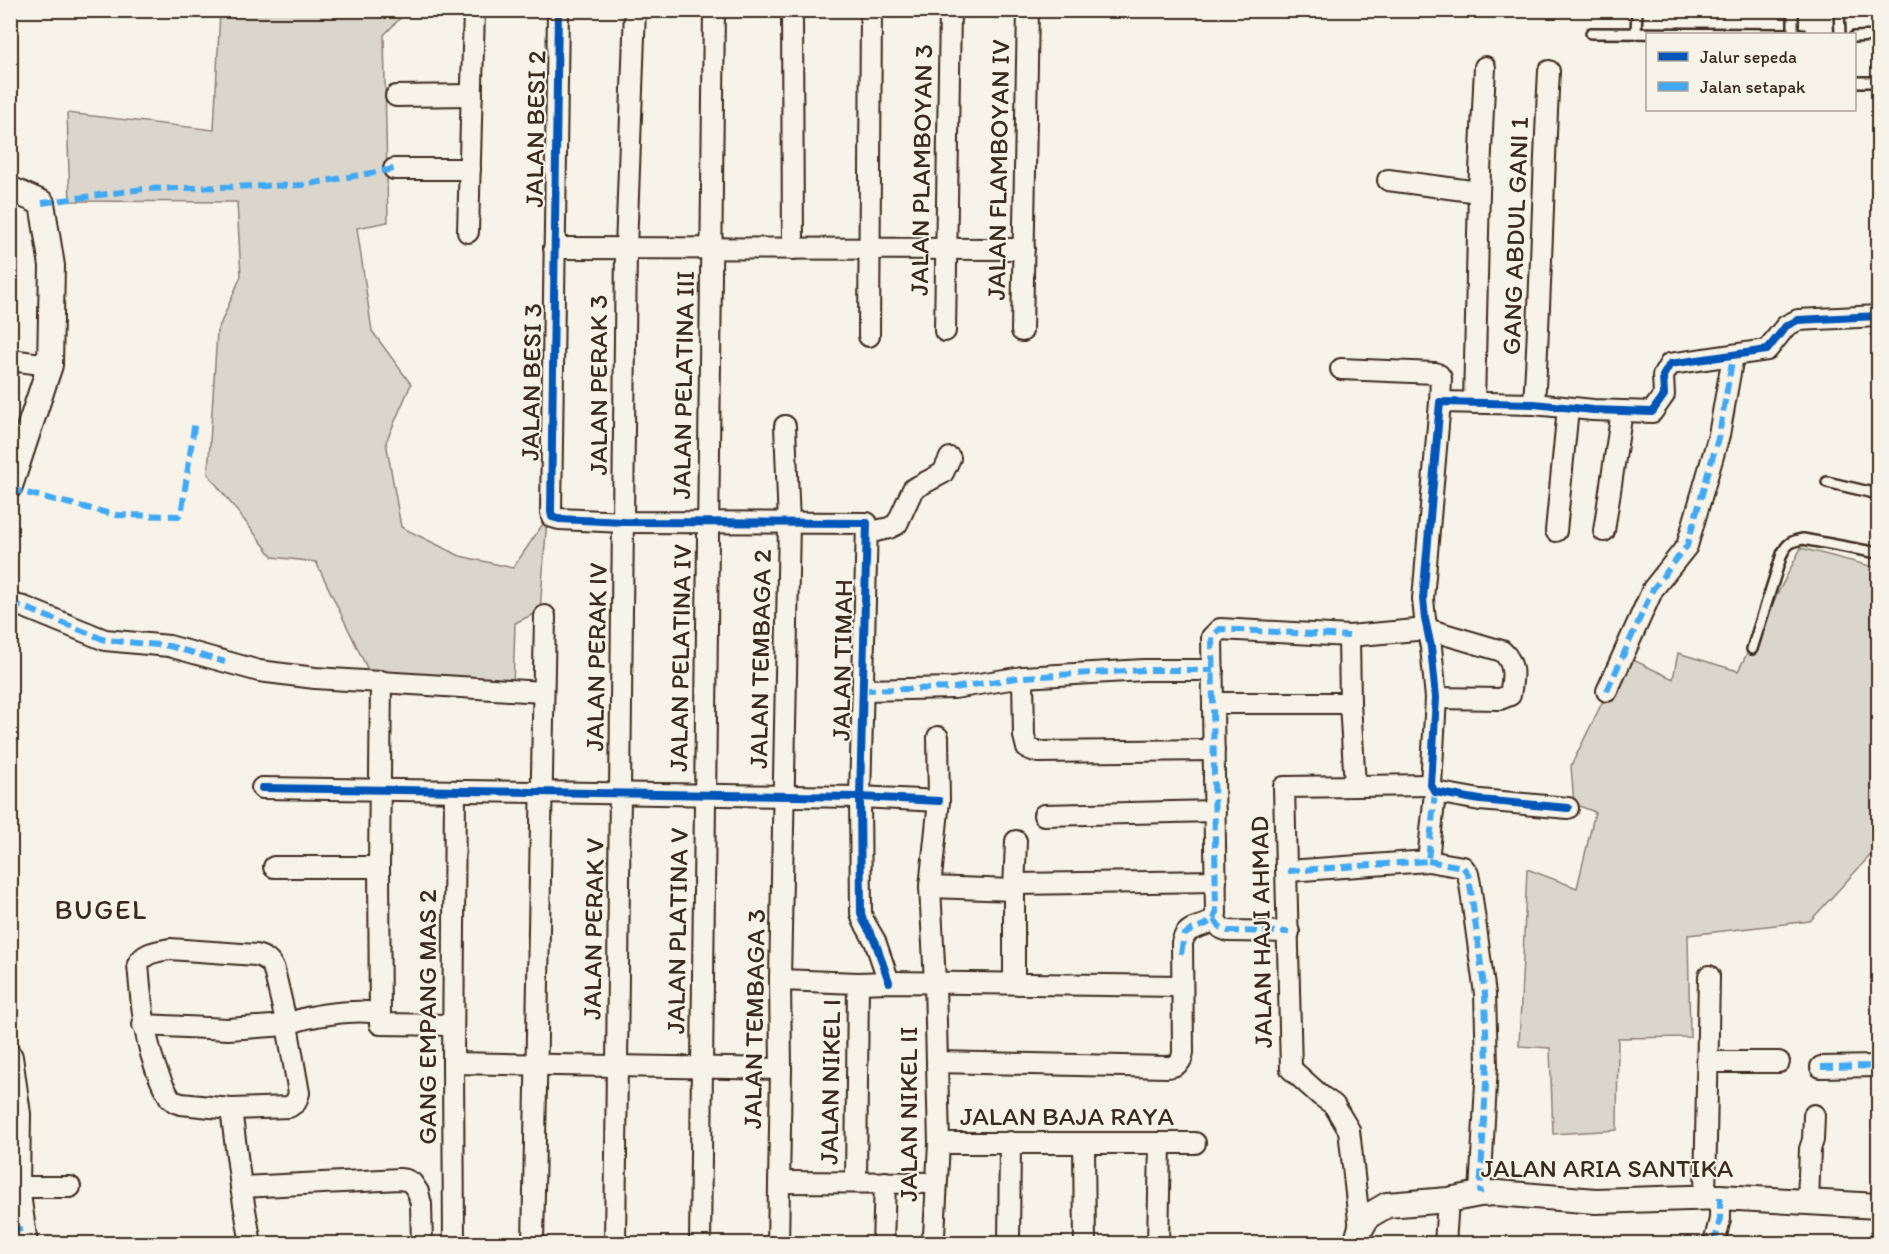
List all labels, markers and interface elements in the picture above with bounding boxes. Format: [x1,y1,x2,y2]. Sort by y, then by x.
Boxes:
legend [1646,33,1856,111]
street label: JALAN FLAMBOYAN IV [980,39,1016,301]
street label: JALAN PLAMBOYAN 3 [903,44,939,296]
text: Jalur sepeda [1700,46,1797,68]
street label: JALAN BESI 2 [518,50,552,208]
text: Jalan setapak [1700,76,1806,98]
street label: GANG ABDUL GANI 1 [1495,116,1535,356]
street label: JALAN PELATINA III [665,270,701,500]
street label: JALAN PERAK 3 [582,295,614,475]
street label: JALAN BESI 3 [514,303,548,461]
street label: JALAN PELATINA IV [662,544,698,772]
street label: JALAN TEMBAGA 2 [742,549,778,769]
street label: JALAN PERAK IV [578,562,614,752]
street label: JALAN TIMAH [825,579,859,741]
street label: JALAN HAJI AHMAD [1243,816,1279,1048]
street label: JALAN PLATINA V [659,828,695,1034]
street label: JALAN PERAK V [575,838,611,1020]
street label: GANG EMPANG MAS 2 [411,889,443,1145]
district label: BUGEL [54,892,148,926]
street label: JALAN TEMBAGA 3 [736,909,772,1129]
street label: JALAN NIKEL I [813,999,847,1165]
street label: JALAN NIKEL II [892,1026,924,1202]
street label: JALAN BAJA RAYA [960,1100,1174,1132]
street label: JALAN ARIA SANTIKA [1481,1152,1734,1184]

